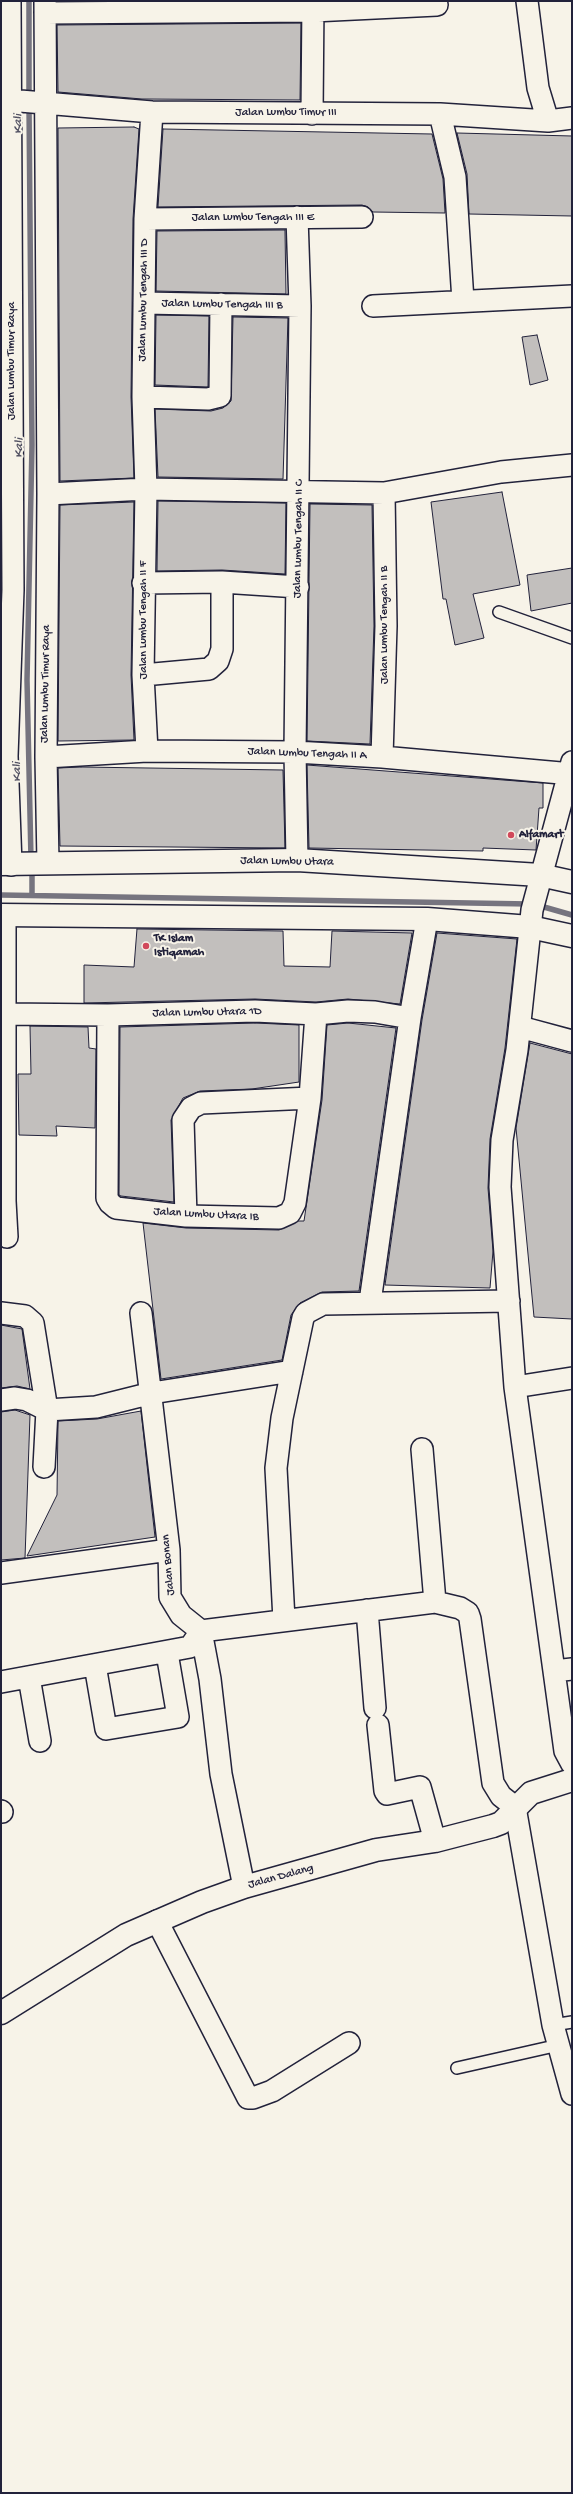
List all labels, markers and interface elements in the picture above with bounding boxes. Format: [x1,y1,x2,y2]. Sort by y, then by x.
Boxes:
street label: Jalan Lumbu Timur III [235,106,337,120]
water label: Kali [11,114,27,134]
street label: Jalan Lumbu Tengah III E [192,211,314,225]
street label: Jalan Lumbu Tengah III D [136,238,152,362]
street label: Jalan Lumbu Tengah III B [161,297,283,313]
street label: Jalan Lumbu Timur Raya [5,302,19,420]
water label: Kali [12,438,28,458]
street label: Jalan Lumbu Tengah II C [291,480,307,598]
street label: Jalan Lumbu Tengah II F [137,561,151,679]
street label: Jalan Lumbu Tengah II B [378,566,392,684]
street label: Jalan Lumbu Timur Raya [38,625,54,743]
street label: Jalan Lumbu Tengah II A [247,745,367,763]
water label: Kali [10,762,26,782]
place label: Alfamart [519,828,563,842]
marker: Alfamart [506,830,516,840]
street label: Jalan Lumbu Utara [240,854,334,870]
place label: TK Islam Istiqamah [154,932,204,960]
marker: TK Islam Istiqamah [141,941,151,951]
street label: Jalan Lumbu Utara 1D [152,1005,262,1021]
street label: Jalan Lumbu Utara IB [153,1205,259,1225]
street label: Jalan Bonan [159,1534,179,1596]
street label: Jalan Dalang [247,1861,315,1893]

